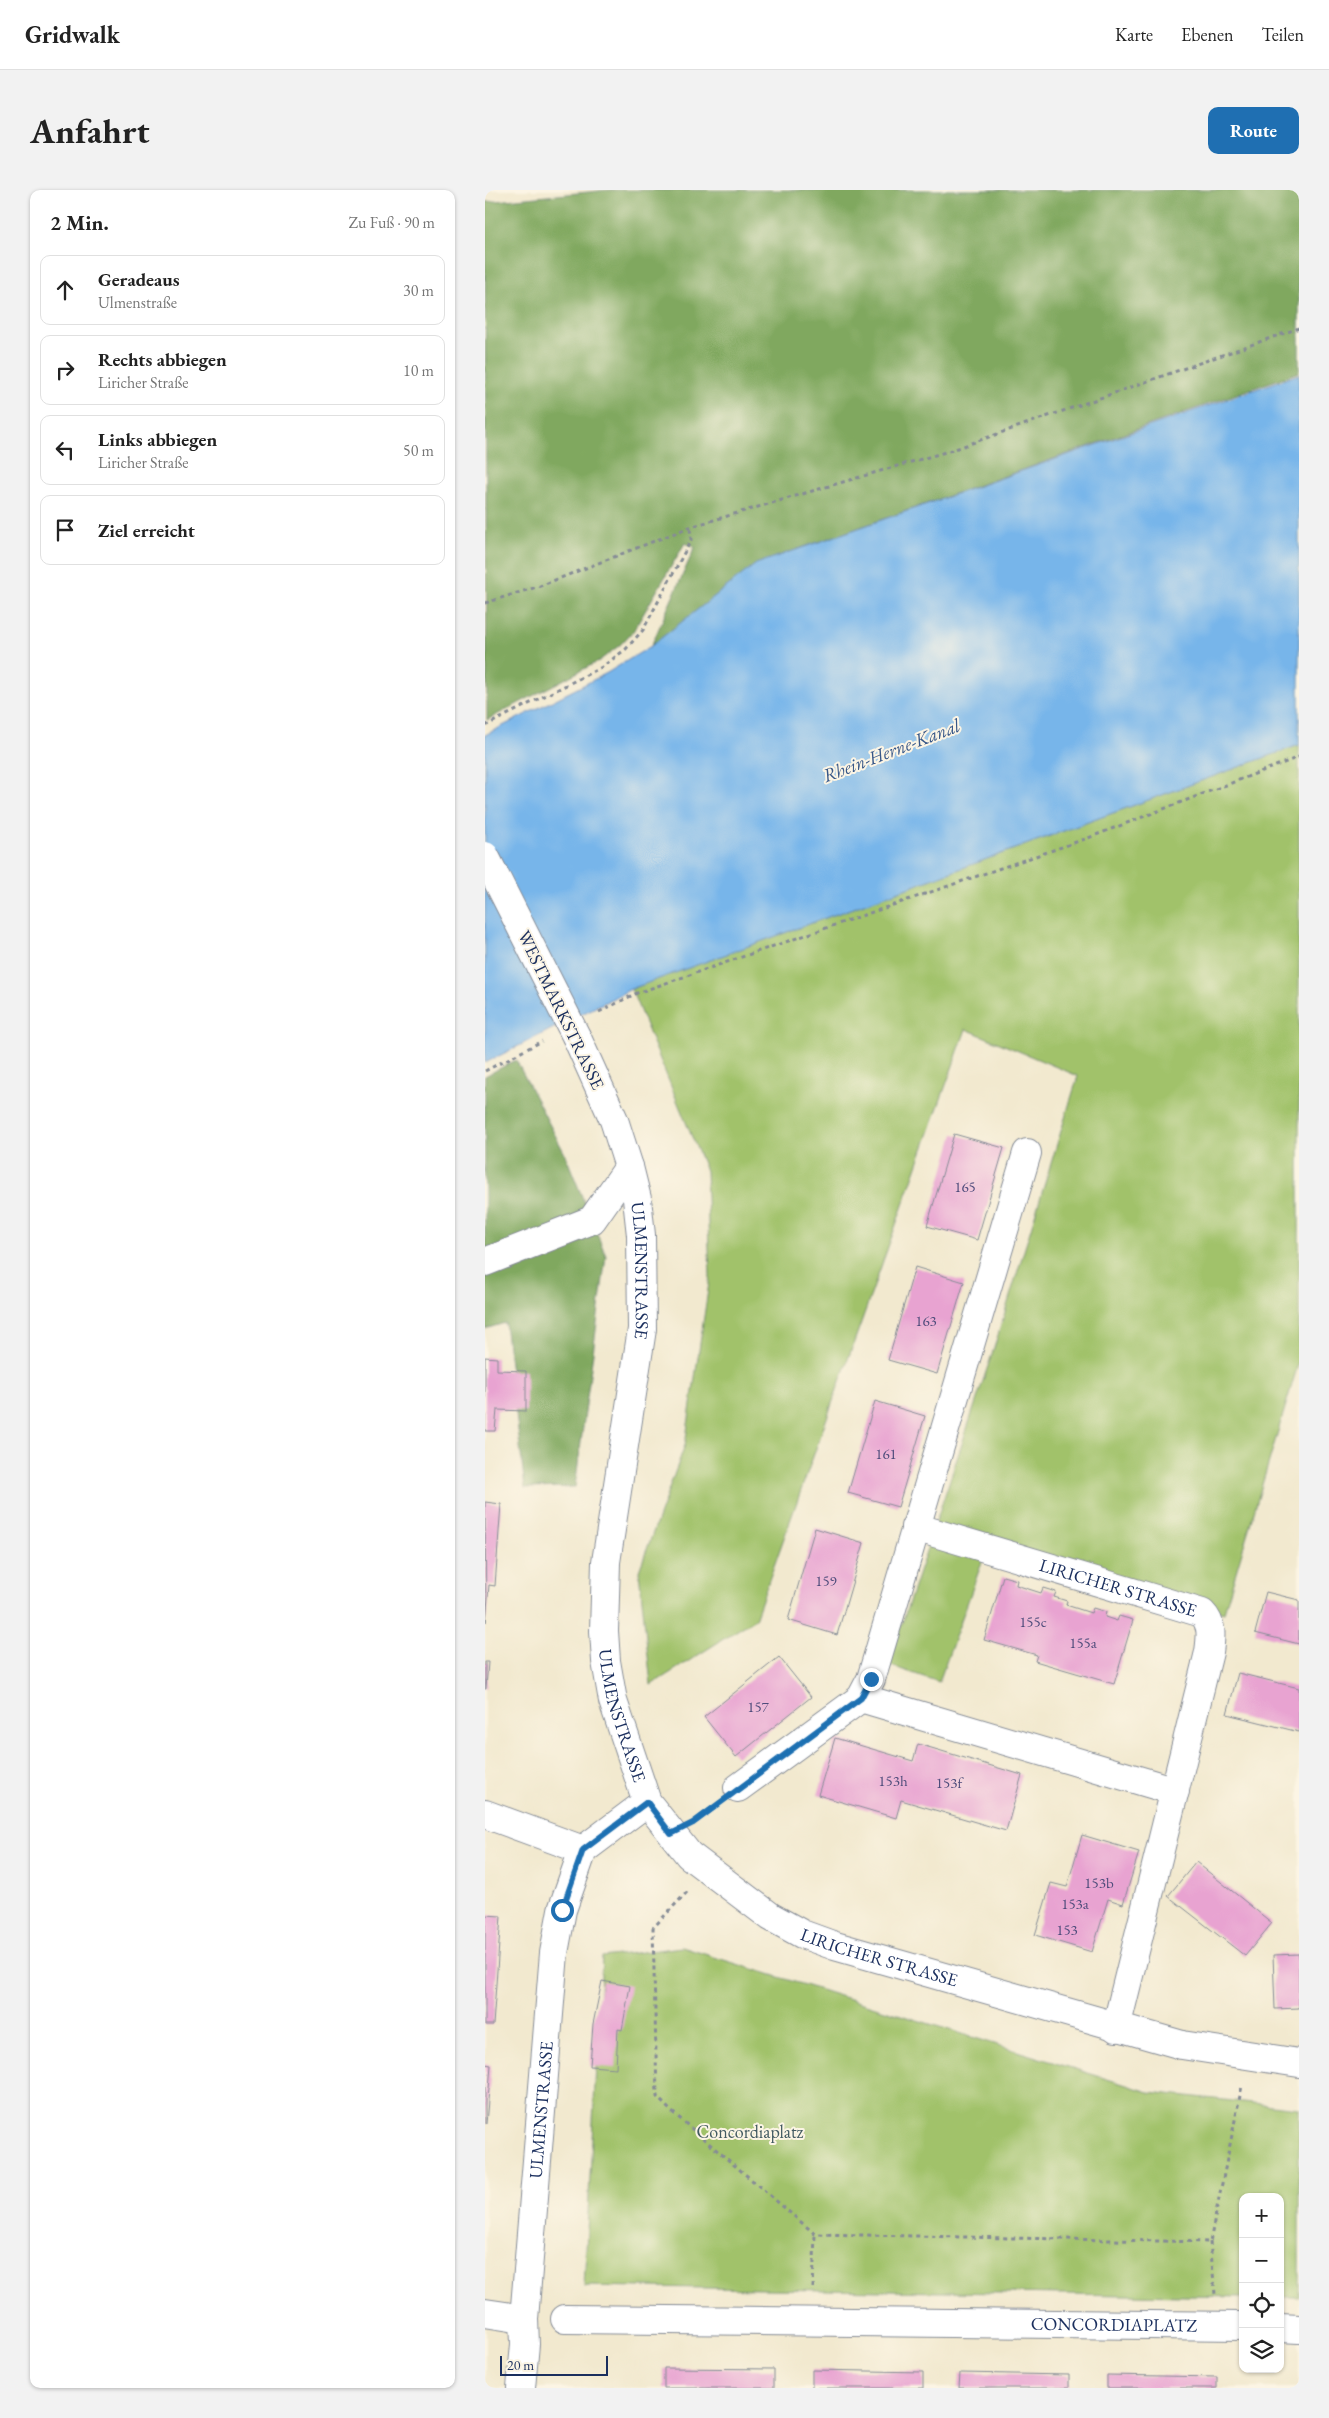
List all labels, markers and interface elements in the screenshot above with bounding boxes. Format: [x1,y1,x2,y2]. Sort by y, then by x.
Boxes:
text: Gridwalk [25,19,120,50]
text: Karte [1115,23,1153,46]
text: Ebenen [1181,23,1234,46]
text: Teilen [1262,23,1304,46]
button: Route [1208,107,1299,154]
text: Anfahrt [30,108,150,153]
text: 2 Min. [50,209,109,236]
text: Zu Fuß · 90 m [348,212,435,233]
text: Geradeaus [98,267,180,292]
icon: ahead [51,276,79,304]
text: 30 m [403,280,434,301]
text: Ulmenstraße [98,292,177,313]
text: Rechts abbiegen [98,347,227,372]
icon: right [51,356,79,384]
text: 10 m [403,360,434,381]
text: Liricher Straße [98,372,189,393]
text: Links abbiegen [98,427,217,452]
icon: left [51,436,79,464]
text: 50 m [403,440,434,461]
text: Liricher Straße [98,452,189,473]
icon: arrive [51,516,79,544]
text: Ziel erreicht [98,518,195,543]
water label: Rhein-Herne-Kanal [819,713,964,788]
street label: WESTMARKSTRASSE [513,926,610,1093]
house number: 165 [954,1177,976,1196]
street label: ULMENSTRASSE [626,1200,654,1341]
house number: 163 [915,1311,937,1330]
house number: 161 [875,1444,897,1463]
street label: LIRICHER STRASSE [1037,1553,1200,1622]
house number: 159 [815,1571,837,1590]
house number: 155c [1019,1612,1047,1631]
house number: 155a [1069,1633,1097,1652]
street label: ULMENSTRASSE [594,1648,651,1785]
route end [860,1668,883,1691]
house number: 157 [747,1697,770,1716]
house number: 153h [878,1771,908,1790]
house number: 153f [936,1773,964,1792]
house number: 153b [1084,1873,1114,1892]
house number: 153a [1061,1894,1089,1913]
route start [551,1899,574,1922]
house number: 153 [1056,1920,1078,1939]
street label: LIRICHER STRASSE [797,1922,960,1991]
street label: ULMENSTRASSE [524,2040,558,2179]
park label: Concordiaplatz [697,2120,804,2143]
map controls [1239,2193,1284,2373]
button: + [1239,2193,1284,2238]
button: − [1239,2238,1284,2283]
button: locate [1239,2283,1284,2328]
street label: CONCORDIAPLATZ [1031,2312,1197,2337]
button: layers [1239,2328,1284,2373]
scale bar [500,2353,607,2376]
text: 20 m [507,2356,534,2374]

